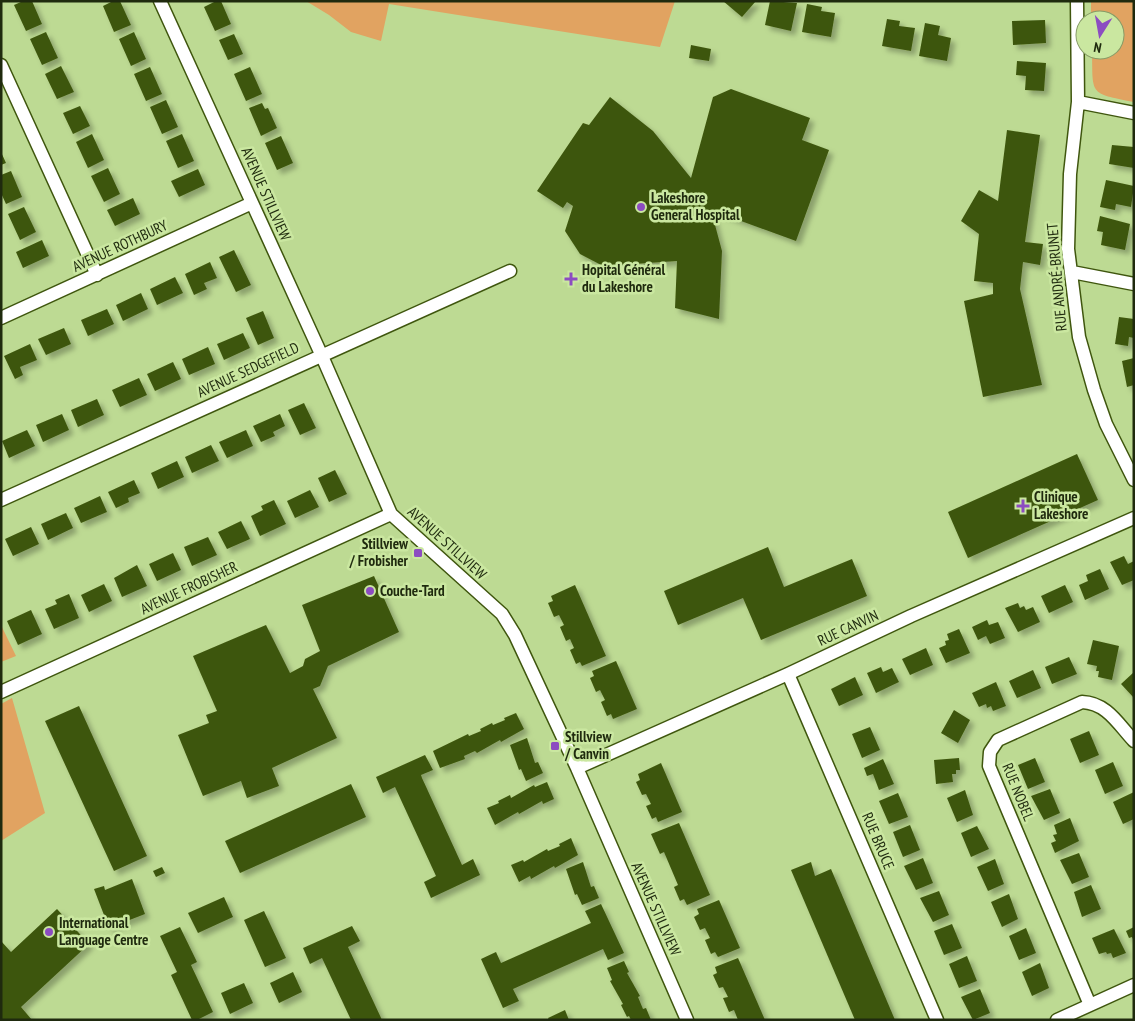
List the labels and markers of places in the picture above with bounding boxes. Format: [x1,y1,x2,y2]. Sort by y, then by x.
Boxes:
place label: Lakeshore General Hospital [651,188,740,224]
marker: Lakeshore General Hospital [635,201,647,213]
place label: Hopital Général du Lakeshore [582,260,666,296]
marker: Hopital Général du Lakeshore [564,272,578,286]
place label: Clinique Lakeshore [1034,487,1088,523]
marker: Clinique Lakeshore [1016,499,1030,513]
place label: Stillview / Frobisher [349,534,409,570]
marker: Stillview / Frobisher [412,547,424,559]
place label: Couche-Tard [380,581,445,600]
marker: Couche-Tard [364,585,376,597]
place label: Stillview / Canvin [564,727,612,763]
marker: Stillview / Canvin [549,740,561,752]
place label: International Language Centre [59,913,149,949]
marker: International Language Centre [43,926,55,938]

